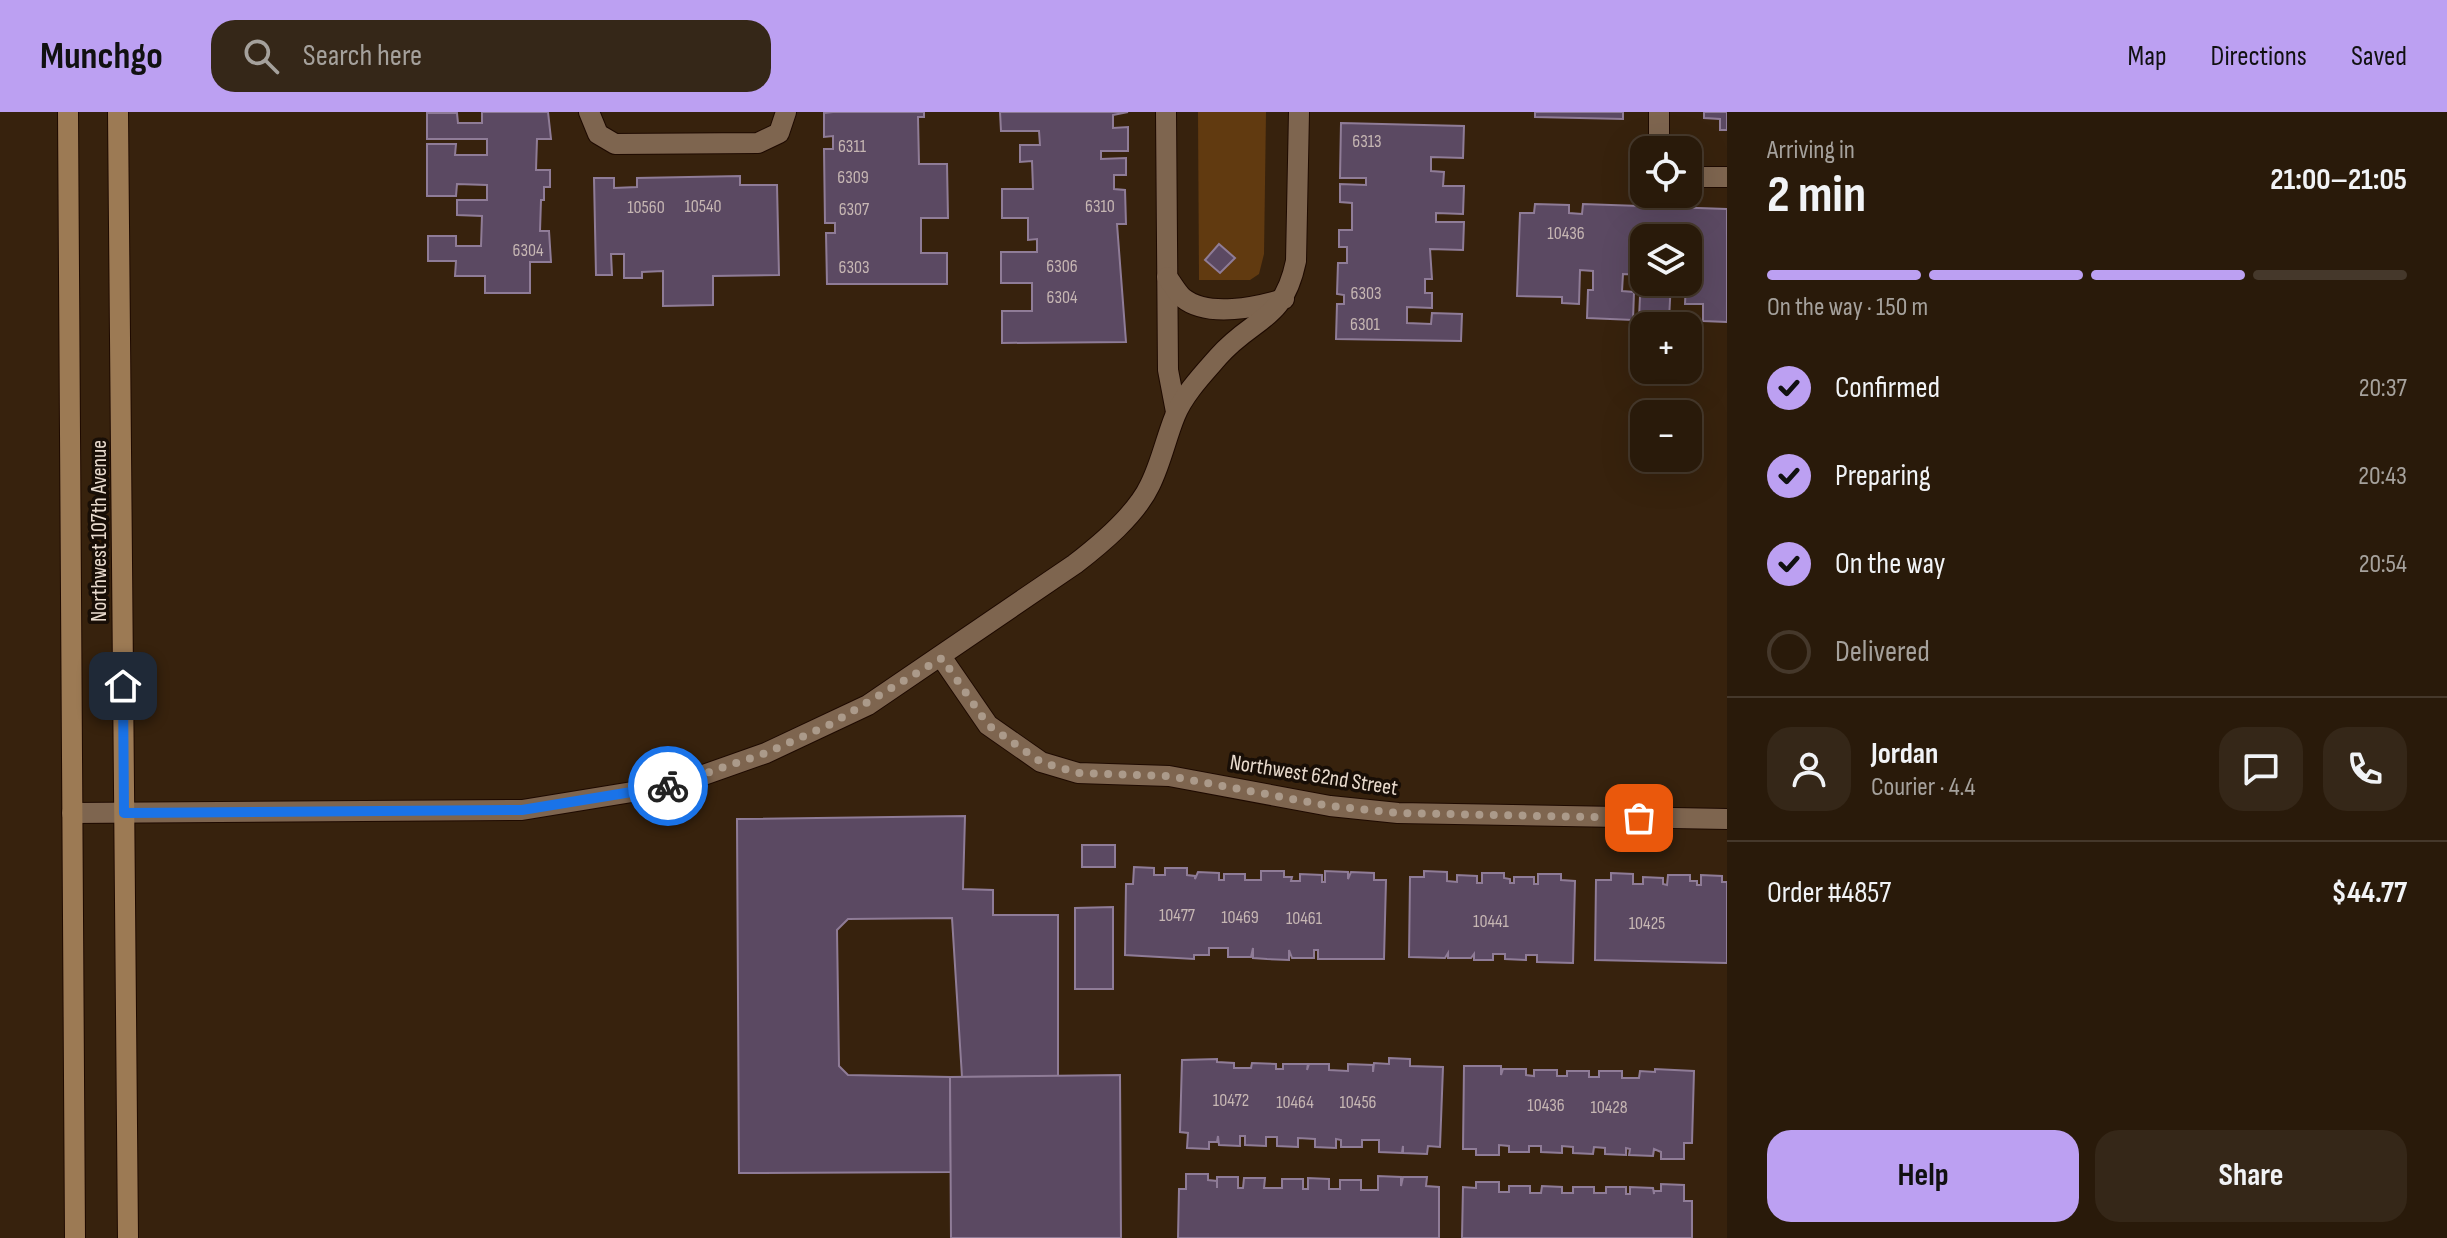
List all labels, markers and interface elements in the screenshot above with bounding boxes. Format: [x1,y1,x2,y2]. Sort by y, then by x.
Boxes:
search box [211,20,771,92]
text: Munchgo [40,34,163,79]
icon: search [239,34,283,78]
text: Search here [303,38,422,74]
text: Map [2128,40,2167,73]
text: Directions [2211,40,2307,73]
text: Saved [2351,40,2407,73]
house number: 6313 [1352,131,1382,152]
text: Arriving in [1767,135,1855,166]
house number: 6311 [838,136,867,157]
map controls [1630,136,1702,472]
button: locate [1630,136,1702,208]
text: 21:00–21:05 [2270,162,2407,198]
text: 2 min [1767,164,1866,227]
house number: 6309 [837,167,869,188]
house number: 10540 [684,196,722,217]
house number: 6310 [1085,196,1115,217]
house number: 10560 [627,197,665,218]
house number: 6307 [839,199,870,220]
house number: 10436 [1547,223,1585,244]
button: layers [1630,224,1702,296]
house number: 6304 [513,240,544,261]
house number: 6306 [1046,256,1078,277]
house number: 6303 [839,257,870,278]
house number: 6303 [1351,283,1382,304]
house number: 6304 [1047,287,1078,308]
text: On the way · 150 m [1767,292,1928,323]
button: + [1630,312,1702,384]
house number: 6301 [1350,314,1381,335]
icon: check [1767,366,1811,410]
text: Confirmed [1835,370,1940,406]
text: 20:37 [2359,373,2407,404]
button: − [1630,400,1702,472]
street label: Northwest 107th Avenue [86,440,113,622]
icon: check [1767,454,1811,498]
text: Preparing [1835,458,1931,494]
text: 20:43 [2358,461,2407,492]
icon: check [1767,542,1811,586]
text: On the way [1835,546,1945,582]
text: 20:54 [2359,549,2407,580]
text: Delivered [1835,634,1930,670]
pin [89,652,157,720]
icon: home [101,664,145,708]
button: person [1767,727,1851,811]
button: chat [2219,727,2303,811]
button: phone [2323,727,2407,811]
text: Jordan [1871,736,1938,772]
courier [628,746,708,826]
street label: Northwest 62nd Street [1228,749,1400,802]
icon: bike [646,764,690,808]
text: Courier · 4.4 [1871,772,1975,803]
pin [1605,784,1673,852]
icon: bag [1617,796,1661,840]
text: Order #4857 [1767,875,1891,911]
text: $44.77 [2332,875,2407,911]
house number: 10477 [1159,905,1196,926]
house number: 10469 [1221,907,1259,928]
house number: 10461 [1286,908,1323,929]
house number: 10441 [1473,911,1510,932]
house number: 10425 [1629,913,1665,934]
house number: 10472 [1213,1090,1249,1111]
house number: 10464 [1276,1092,1314,1113]
house number: 10456 [1339,1092,1377,1113]
house number: 10436 [1527,1095,1565,1116]
house number: 10428 [1590,1097,1628,1118]
button: Help [1767,1130,2079,1222]
button: Share [2095,1130,2407,1222]

